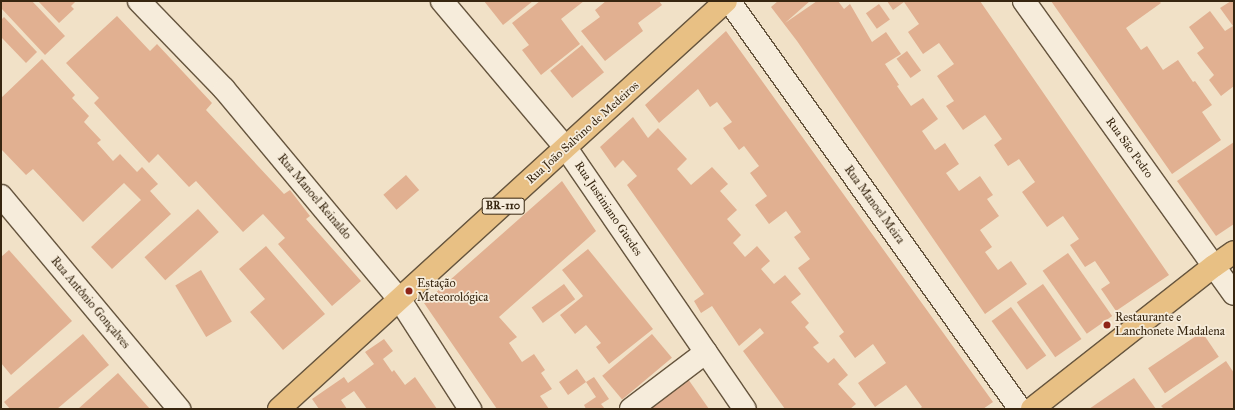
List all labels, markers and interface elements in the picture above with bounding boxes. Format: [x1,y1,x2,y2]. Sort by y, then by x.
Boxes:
street label: Rua João Salvino de Medeiros [524,79,642,187]
street label: Rua São Pedro [1102,115,1156,181]
street label: Rua Manoel Reinaldo [274,151,354,243]
street label: Rua Justiniano Guedes [571,159,645,259]
street label: Rua Manoel Meira [841,163,907,247]
road number: BR-110 [481,197,525,215]
street label: Rua Antônio Gonçalves [47,254,133,352]
place label: Estação Meteorológica [417,277,488,305]
marker: Estação Meteorológica [404,286,414,296]
place label: Restaurante e Lanchonete Madalena [1115,311,1225,339]
marker: Restaurante e Lanchonete Madalena [1102,320,1112,330]

